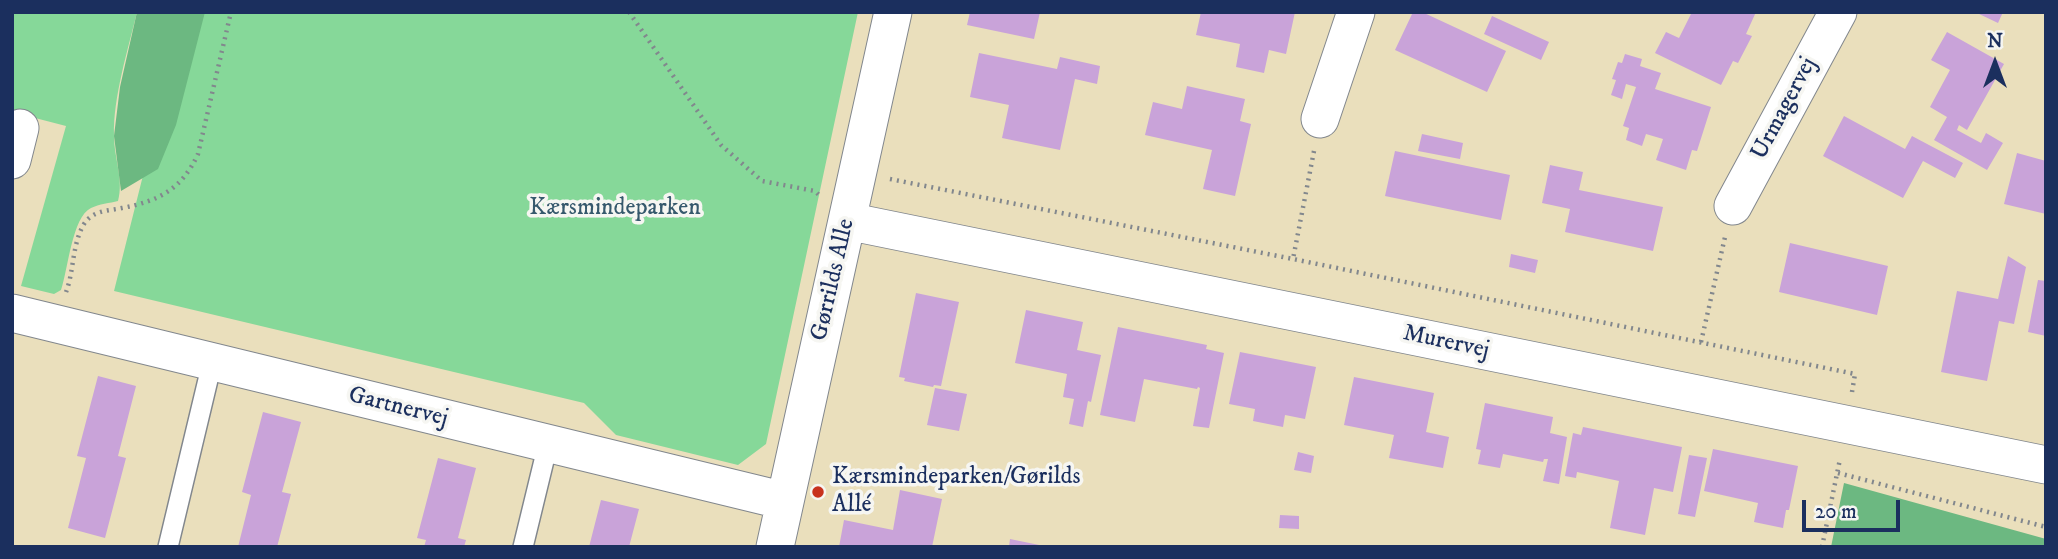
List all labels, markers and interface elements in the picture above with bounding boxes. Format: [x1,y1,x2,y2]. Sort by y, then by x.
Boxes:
north arrow [1960,28,2030,98]
text: N [1987,30,2003,53]
street label: Urmagervej [1746,53,1824,165]
park label: Kærsmindeparken [529,195,701,223]
street label: Gørrilds Alle [806,216,862,344]
street label: Murervej [1400,320,1492,366]
street label: Gartnervej [345,382,451,434]
place label: Kærsmindeparken/Gørilds Allé [832,464,1081,520]
marker: Kærsmindeparken/Gørilds Allé [810,484,826,500]
scale bar [1806,486,1904,530]
text: 20 m [1815,499,1857,525]

